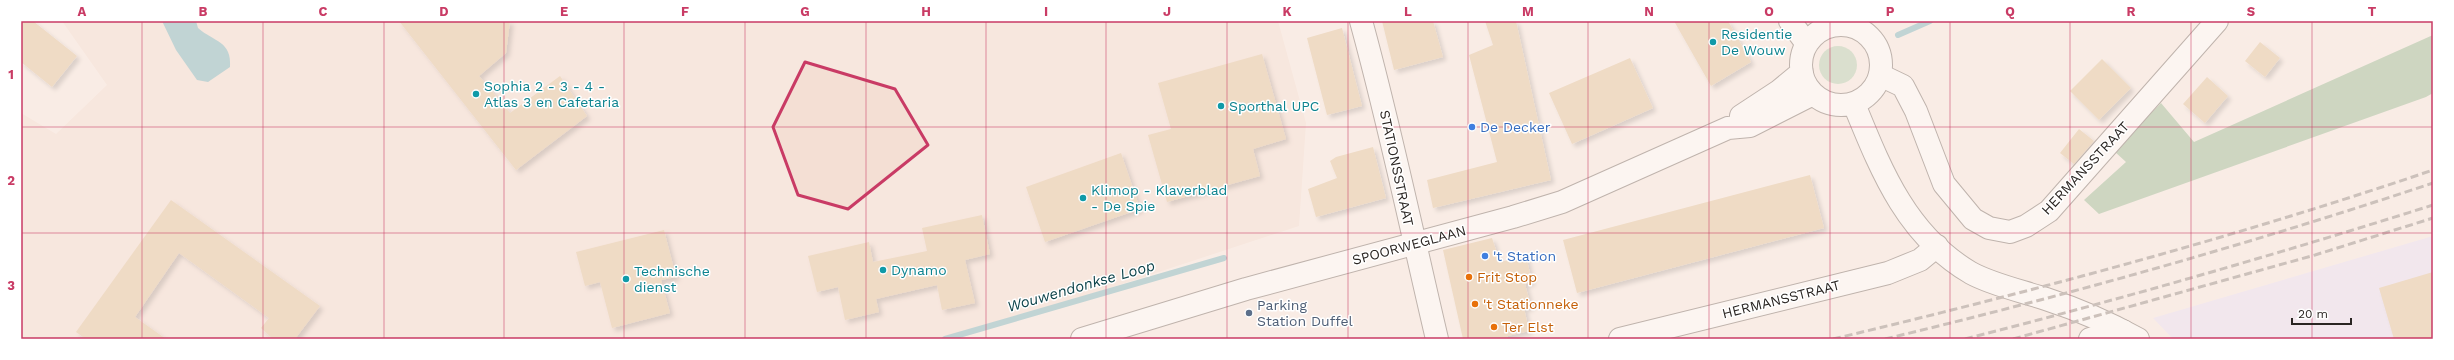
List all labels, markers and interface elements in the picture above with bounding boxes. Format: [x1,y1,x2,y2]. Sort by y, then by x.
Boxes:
text: A [78,4,87,19]
text: B [199,4,208,19]
text: C [319,4,328,19]
text: D [439,4,449,19]
text: E [560,4,568,19]
text: F [681,4,689,19]
text: G [800,4,810,19]
text: H [921,4,931,19]
text: I [1044,4,1048,19]
text: J [1163,4,1171,19]
text: K [1282,4,1292,19]
text: L [1404,4,1412,19]
text: M [1522,4,1534,19]
text: N [1644,4,1654,19]
text: O [1764,4,1774,19]
text: P [1886,4,1895,19]
text: Q [2005,4,2015,19]
text: R [2127,4,2136,19]
text: S [2247,4,2256,19]
text: T [2368,4,2377,19]
place label: Residentie De Wouw [1721,26,1792,58]
marker: Residentie De Wouw [1708,37,1718,47]
text: 1 [8,67,14,82]
place label: Sophia 2 - 3 - 4 - Atlas 3 en Cafetaria [484,78,619,110]
marker: Sophia 2 - 3 - 4 - Atlas 3 en Cafetaria [471,89,481,99]
place label: Sporthal UPC [1229,98,1319,114]
marker: Sporthal UPC [1216,101,1226,111]
street label: STATIONSSTRAAT [1377,109,1417,228]
street label: HERMANSSTRAAT [2038,118,2132,218]
place label: De Decker [1480,119,1551,135]
marker: De Decker [1467,122,1477,132]
text: 2 [7,173,15,188]
place label: Klimop - Klaverblad - De Spie [1091,182,1227,214]
marker: Klimop - Klaverblad - De Spie [1078,193,1088,203]
street label: SPOORWEGLAAN [1350,222,1468,268]
place label: 't Station [1493,248,1556,264]
marker: 't Station [1480,251,1490,261]
water label: Wouwendonkse Loop [1005,256,1157,316]
place label: Dynamo [891,262,947,278]
place label: Technische dienst [634,263,710,295]
marker: Dynamo [878,265,888,275]
place label: Frit Stop [1477,269,1537,285]
marker: Frit Stop [1464,272,1474,282]
marker: Technische dienst [621,274,631,284]
street label: HERMANSSTRAAT [1720,276,1842,321]
text: 3 [7,278,15,293]
place label: 't Stationneke [1483,296,1579,312]
place label: Parking Station Duffel [1257,297,1354,329]
marker: 't Stationneke [1470,299,1480,309]
scale bar [2292,300,2351,326]
text: 20 m [2298,307,2328,321]
marker: Parking Station Duffel [1244,308,1254,318]
place label: Ter Elst [1502,319,1554,335]
marker: Ter Elst [1489,322,1499,332]

